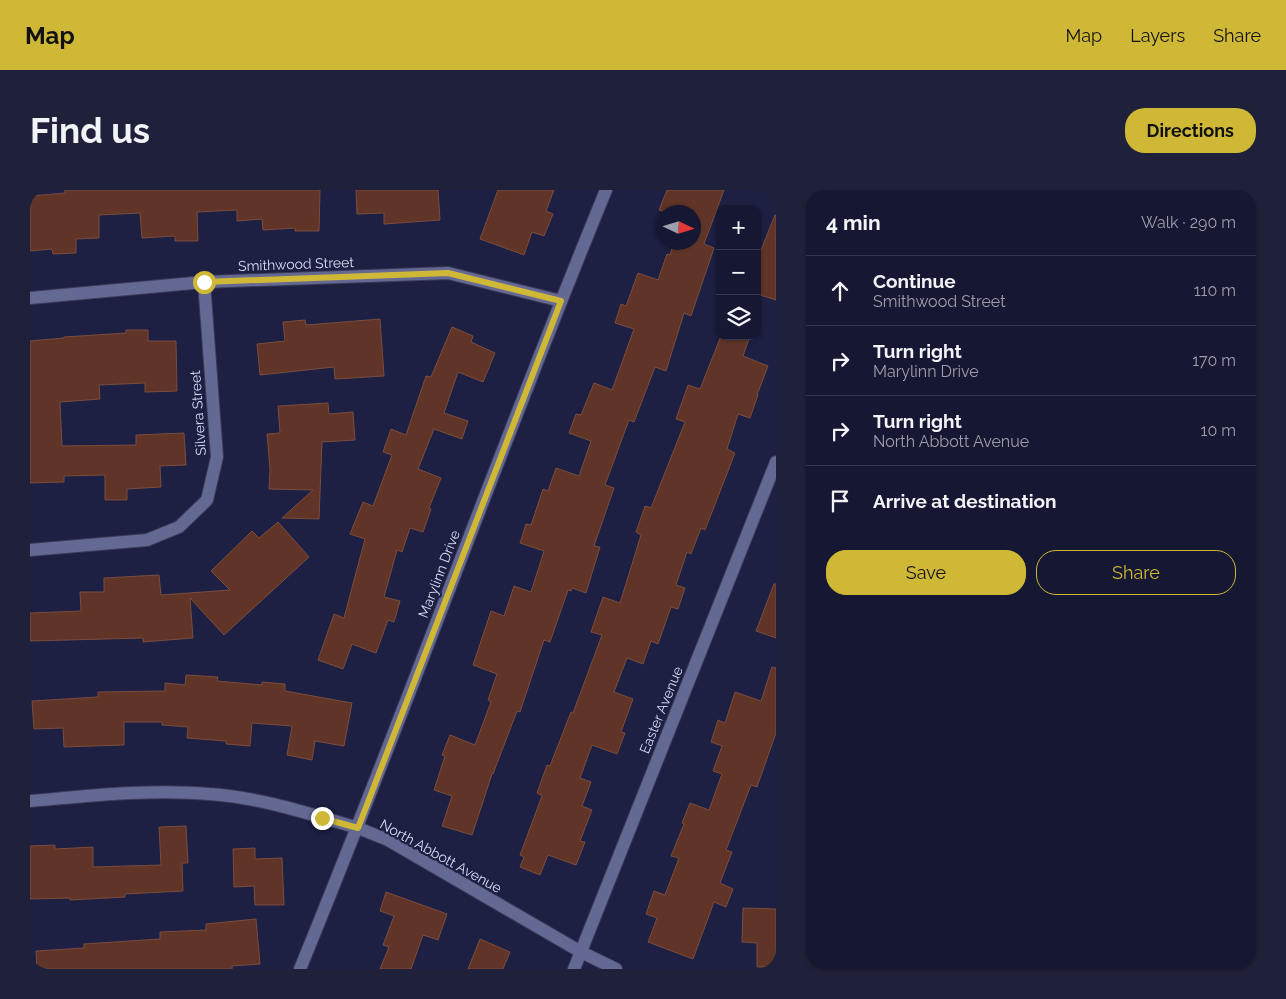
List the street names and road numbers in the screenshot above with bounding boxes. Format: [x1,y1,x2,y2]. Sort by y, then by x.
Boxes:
street label: Smithwood Street [238,254,355,274]
street label: Silvera Street [187,370,209,456]
street label: Marylinn Drive [415,528,463,620]
street label: Easter Avenue [636,664,686,756]
street label: North Abbott Avenue [377,816,505,896]

